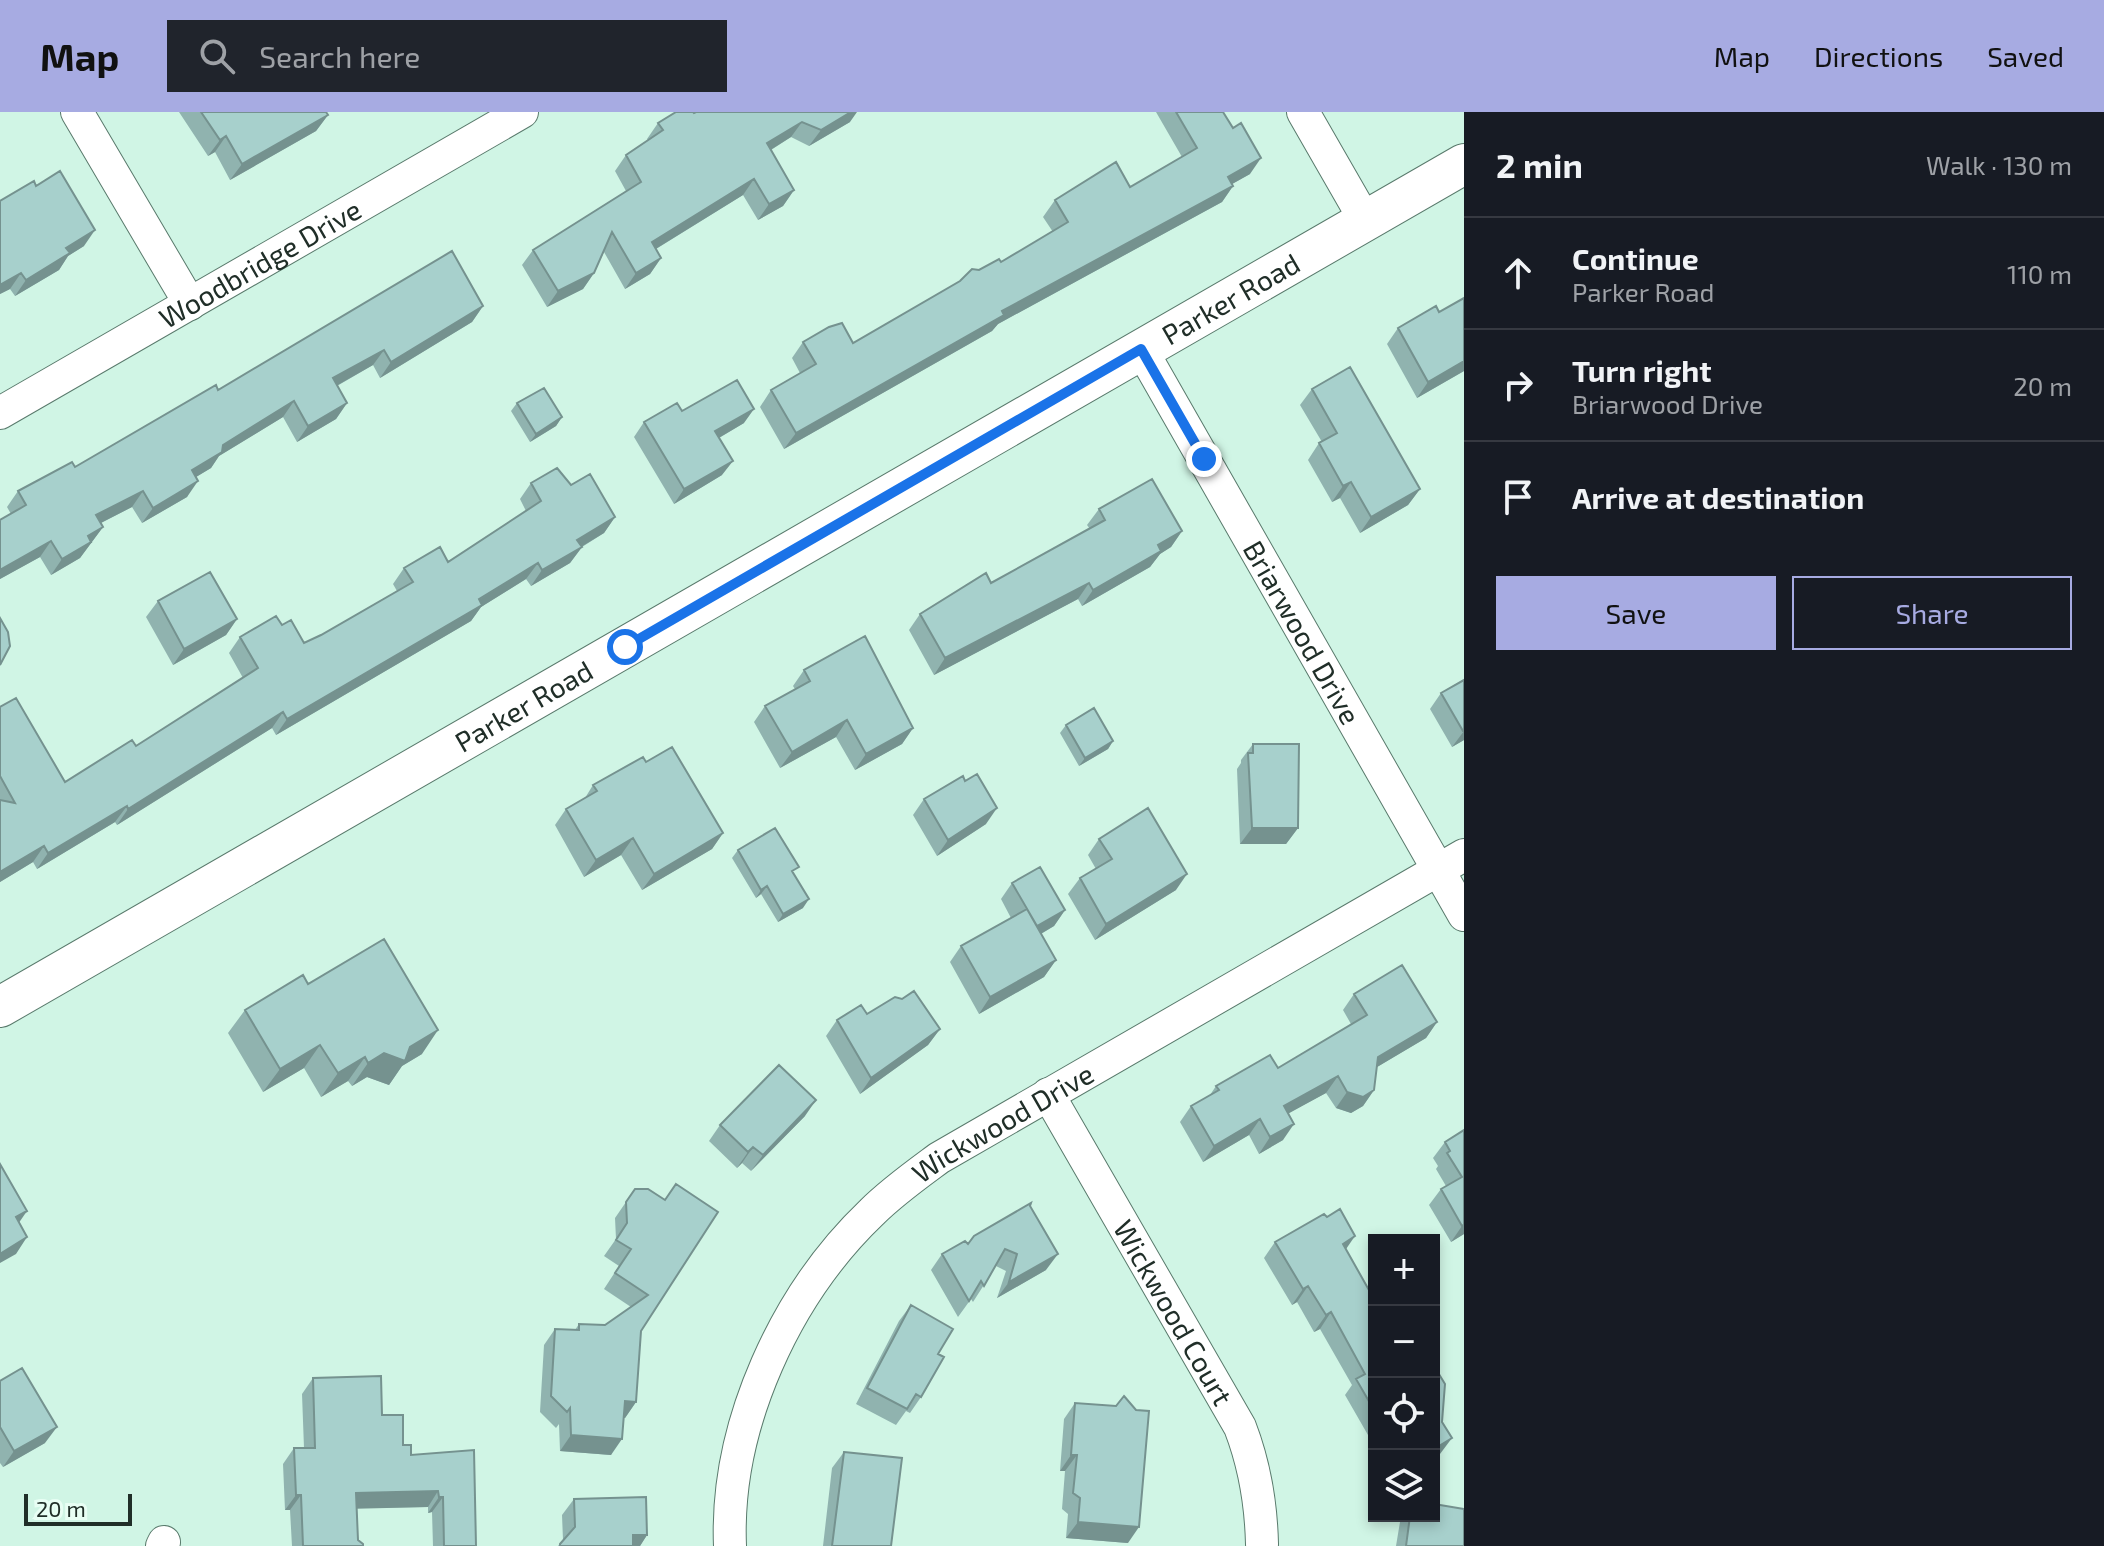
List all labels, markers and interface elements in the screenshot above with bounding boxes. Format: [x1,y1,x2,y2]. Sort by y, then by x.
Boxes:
search box [167,20,727,92]
text: Map [40,33,119,79]
icon: search [195,34,239,78]
text: Search here [259,38,420,74]
text: Map [1714,39,1770,73]
text: Directions [1814,39,1943,73]
text: Saved [1987,39,2064,73]
text: 2 min [1496,144,1583,185]
text: Walk · 130 m [1926,149,2072,180]
street label: Woodbridge Drive [153,192,367,335]
text: Continue [1572,240,1699,276]
street label: Parker Road [1156,245,1305,351]
icon: ahead [1496,251,1540,295]
text: 110 m [2007,258,2072,289]
text: Parker Road [1572,276,1714,307]
text: Turn right [1572,352,1712,388]
icon: right [1496,363,1540,407]
text: 20 m [2013,370,2072,401]
text: Briarwood Drive [1572,388,1763,419]
route end [1186,441,1222,477]
icon: arrive [1496,475,1540,519]
text: Arrive at destination [1572,479,1864,515]
street label: Briarwood Drive [1237,534,1368,730]
button: Save [1496,576,1776,650]
button: Share [1792,576,2072,650]
route start [607,629,643,665]
street label: Parker Road [449,653,598,759]
street label: Wickwood Drive [905,1056,1099,1189]
street label: Wickwood Court [1107,1214,1241,1411]
map controls [1368,1234,1440,1522]
button: + [1368,1234,1440,1306]
button: − [1368,1306,1440,1378]
button: locate [1368,1378,1440,1450]
button: layers [1368,1450,1440,1522]
scale bar [24,1490,132,1526]
text: 20 m [36,1495,86,1521]

